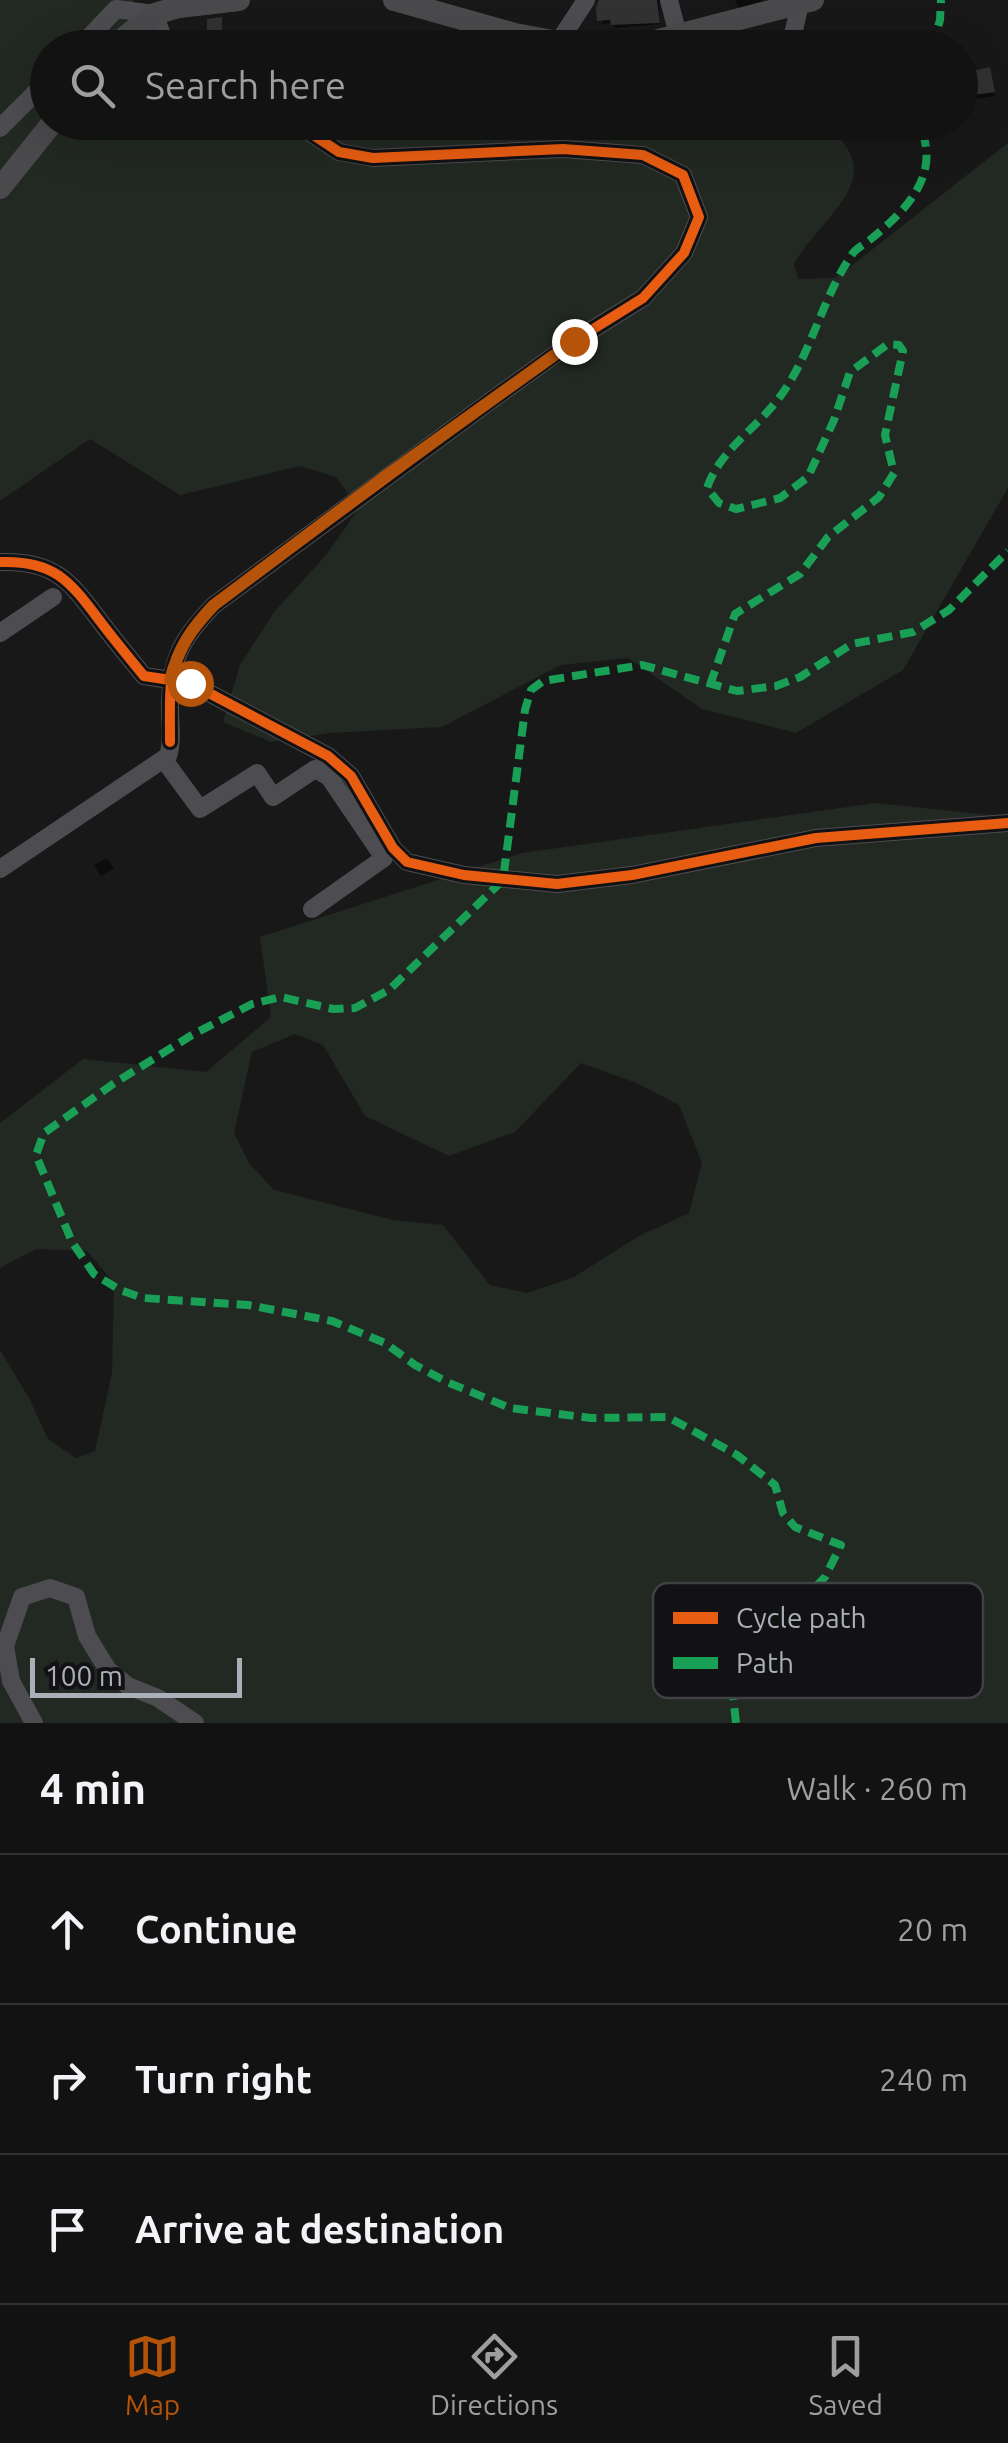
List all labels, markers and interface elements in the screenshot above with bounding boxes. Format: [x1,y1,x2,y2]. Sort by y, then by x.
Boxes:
search box [30,30,978,140]
icon: search [65,58,120,113]
text: Search here [145,64,346,106]
route end [552,319,598,365]
route start [168,661,214,707]
legend [653,1583,983,1698]
text: Cycle path [736,1602,867,1633]
text: Path [736,1647,794,1678]
scale bar [30,1653,242,1698]
text: 100 m [45,1660,123,1691]
text: 4 min [40,1765,146,1812]
text: Walk · 260 m [786,1770,968,1806]
icon: ahead [40,1902,95,1957]
text: Continue [135,1908,297,1950]
text: 20 m [897,1911,968,1947]
icon: right [40,2052,95,2107]
text: Turn right [135,2058,312,2100]
text: 240 m [879,2061,968,2097]
icon: arrive [40,2202,95,2257]
text: Arrive at destination [135,2208,504,2250]
tab: Map [125,2329,180,2420]
tab: Directions [430,2329,558,2420]
tab: Saved [808,2329,883,2420]

